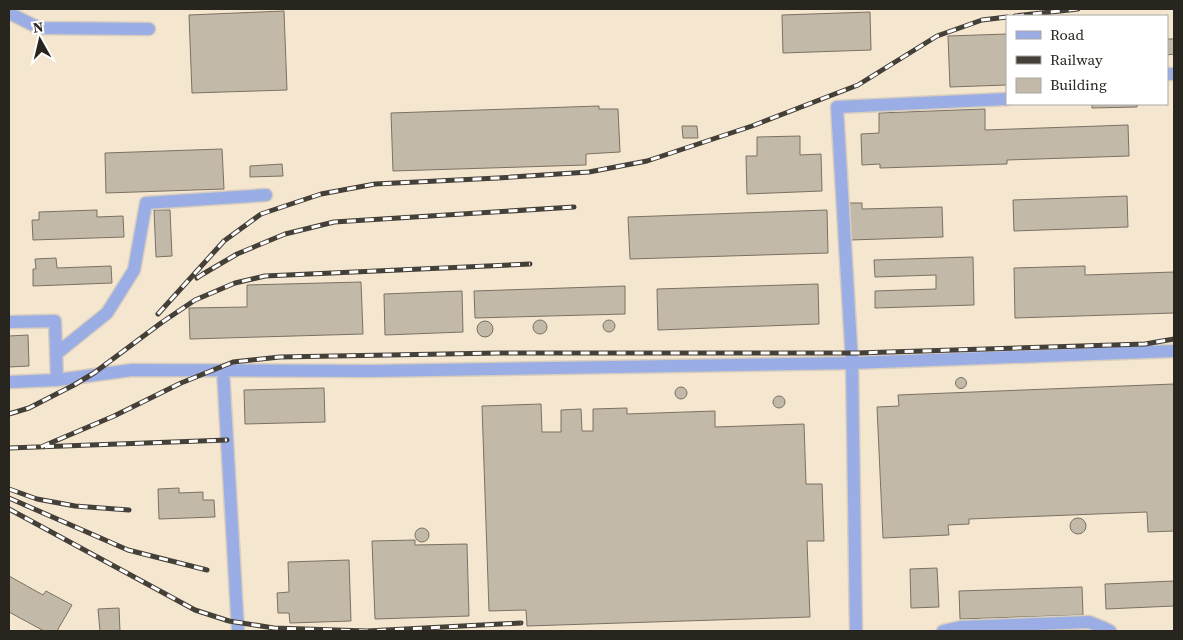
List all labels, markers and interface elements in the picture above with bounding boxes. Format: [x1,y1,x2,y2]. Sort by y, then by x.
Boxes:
north arrow [15,15,65,65]
legend [1006,15,1168,105]
text: N [32,17,45,38]
text: Road [1050,24,1084,45]
text: Railway [1050,49,1103,70]
text: Building [1050,74,1107,95]

